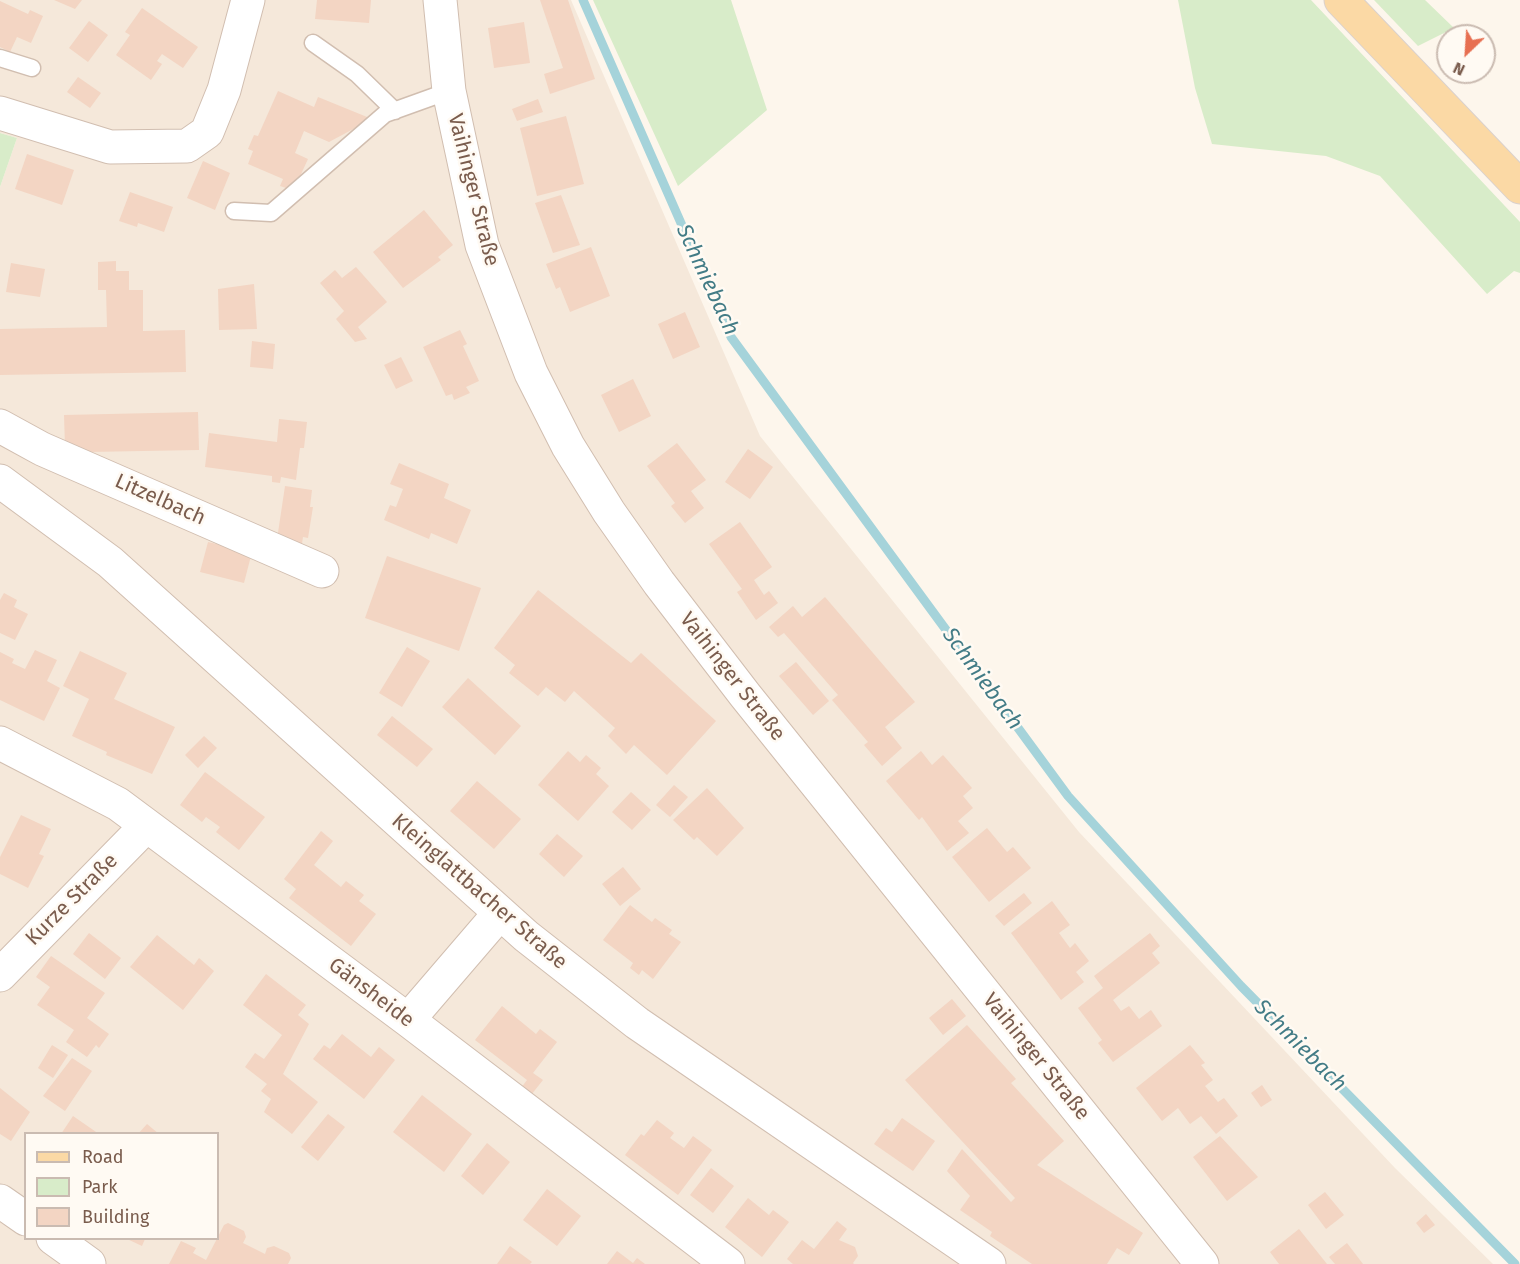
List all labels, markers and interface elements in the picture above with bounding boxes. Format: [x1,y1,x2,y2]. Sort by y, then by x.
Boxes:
north arrow [1436,24,1496,84]
text: N [1450,58,1468,80]
street label: Vaihinger Straße [442,111,504,269]
water label: Schmiebach [670,220,744,340]
street label: Litzelbach [111,469,209,531]
street label: Vaihinger Straße [674,608,790,746]
water label: Schmiebach [936,623,1028,735]
street label: Kleinglattbacher Straße [386,809,572,975]
street label: Kurze Straße [21,849,123,951]
street label: Gänsheide [323,953,419,1033]
street label: Vaihinger Straße [977,988,1095,1126]
water label: Schmiebach [1248,994,1352,1098]
legend [24,1132,219,1240]
text: Road [82,1146,124,1168]
text: Park [82,1176,117,1198]
text: Building [82,1206,149,1228]

